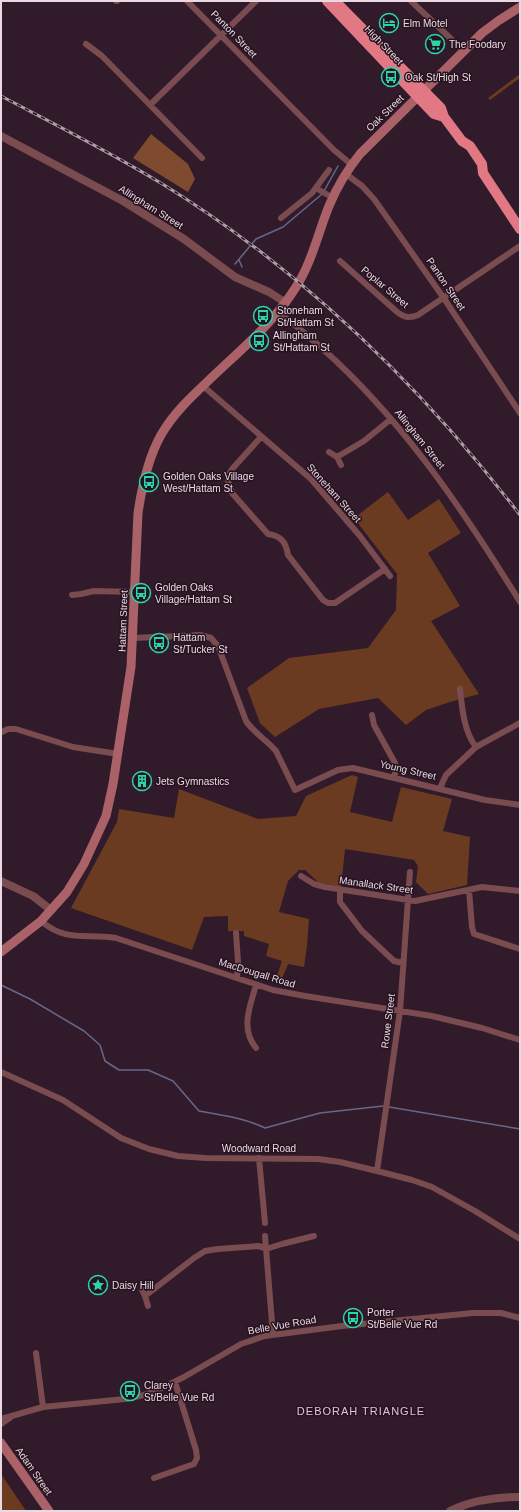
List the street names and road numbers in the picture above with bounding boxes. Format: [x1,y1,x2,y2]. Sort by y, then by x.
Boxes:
street label: Panton Street [209,8,259,60]
street label: High Street [363,23,405,67]
street label: Oak Street [364,92,406,134]
street label: Allingham Street [117,183,185,231]
street label: Panton Street [424,256,468,313]
street label: Poplar Street [359,264,411,310]
street label: Allingham Street [393,407,447,471]
street label: Stoneham Street [305,461,363,525]
street label: Hattam Street [116,590,130,652]
street label: Young Street [379,758,437,782]
street label: Manallack Street [338,874,414,896]
street label: MacDougall Road [217,956,297,990]
street label: Rowe Street [379,993,397,1049]
street label: Woodward Road [222,1143,296,1154]
street label: Belle Vue Road [247,1314,317,1336]
street label: Adam Street [14,1445,55,1497]

